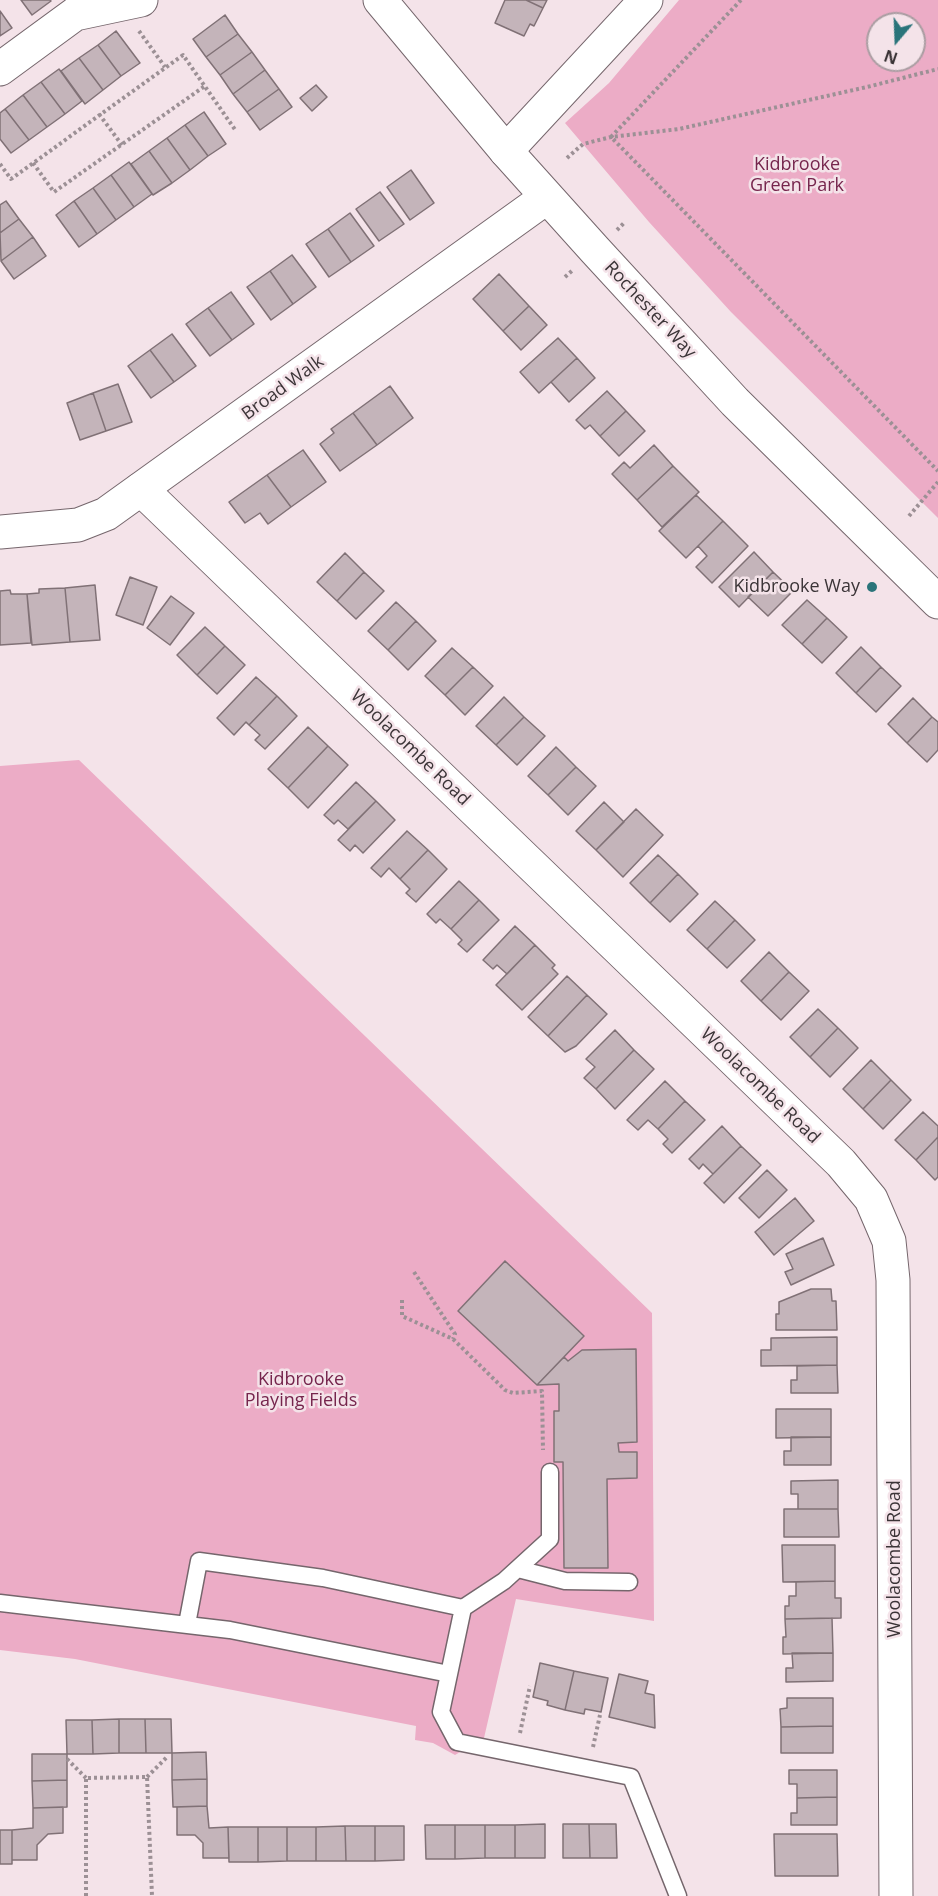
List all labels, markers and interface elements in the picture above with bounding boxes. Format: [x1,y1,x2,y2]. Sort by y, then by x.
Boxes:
north arrow [866,12,926,72]
text: N [881,45,901,70]
park label: Kidbrooke Green Park [750,154,844,196]
street label: Rochester Way [600,257,700,363]
street label: Broad Walk [238,351,328,425]
place label: Kidbrooke Way [734,576,860,598]
marker: Kidbrooke Way [865,580,879,594]
street label: Woolacombe Road [346,685,474,811]
street label: Woolacombe Road [696,1023,824,1149]
park label: Kidbrooke Playing Fields [245,1369,357,1412]
street label: Woolacombe Road [884,1480,906,1638]

